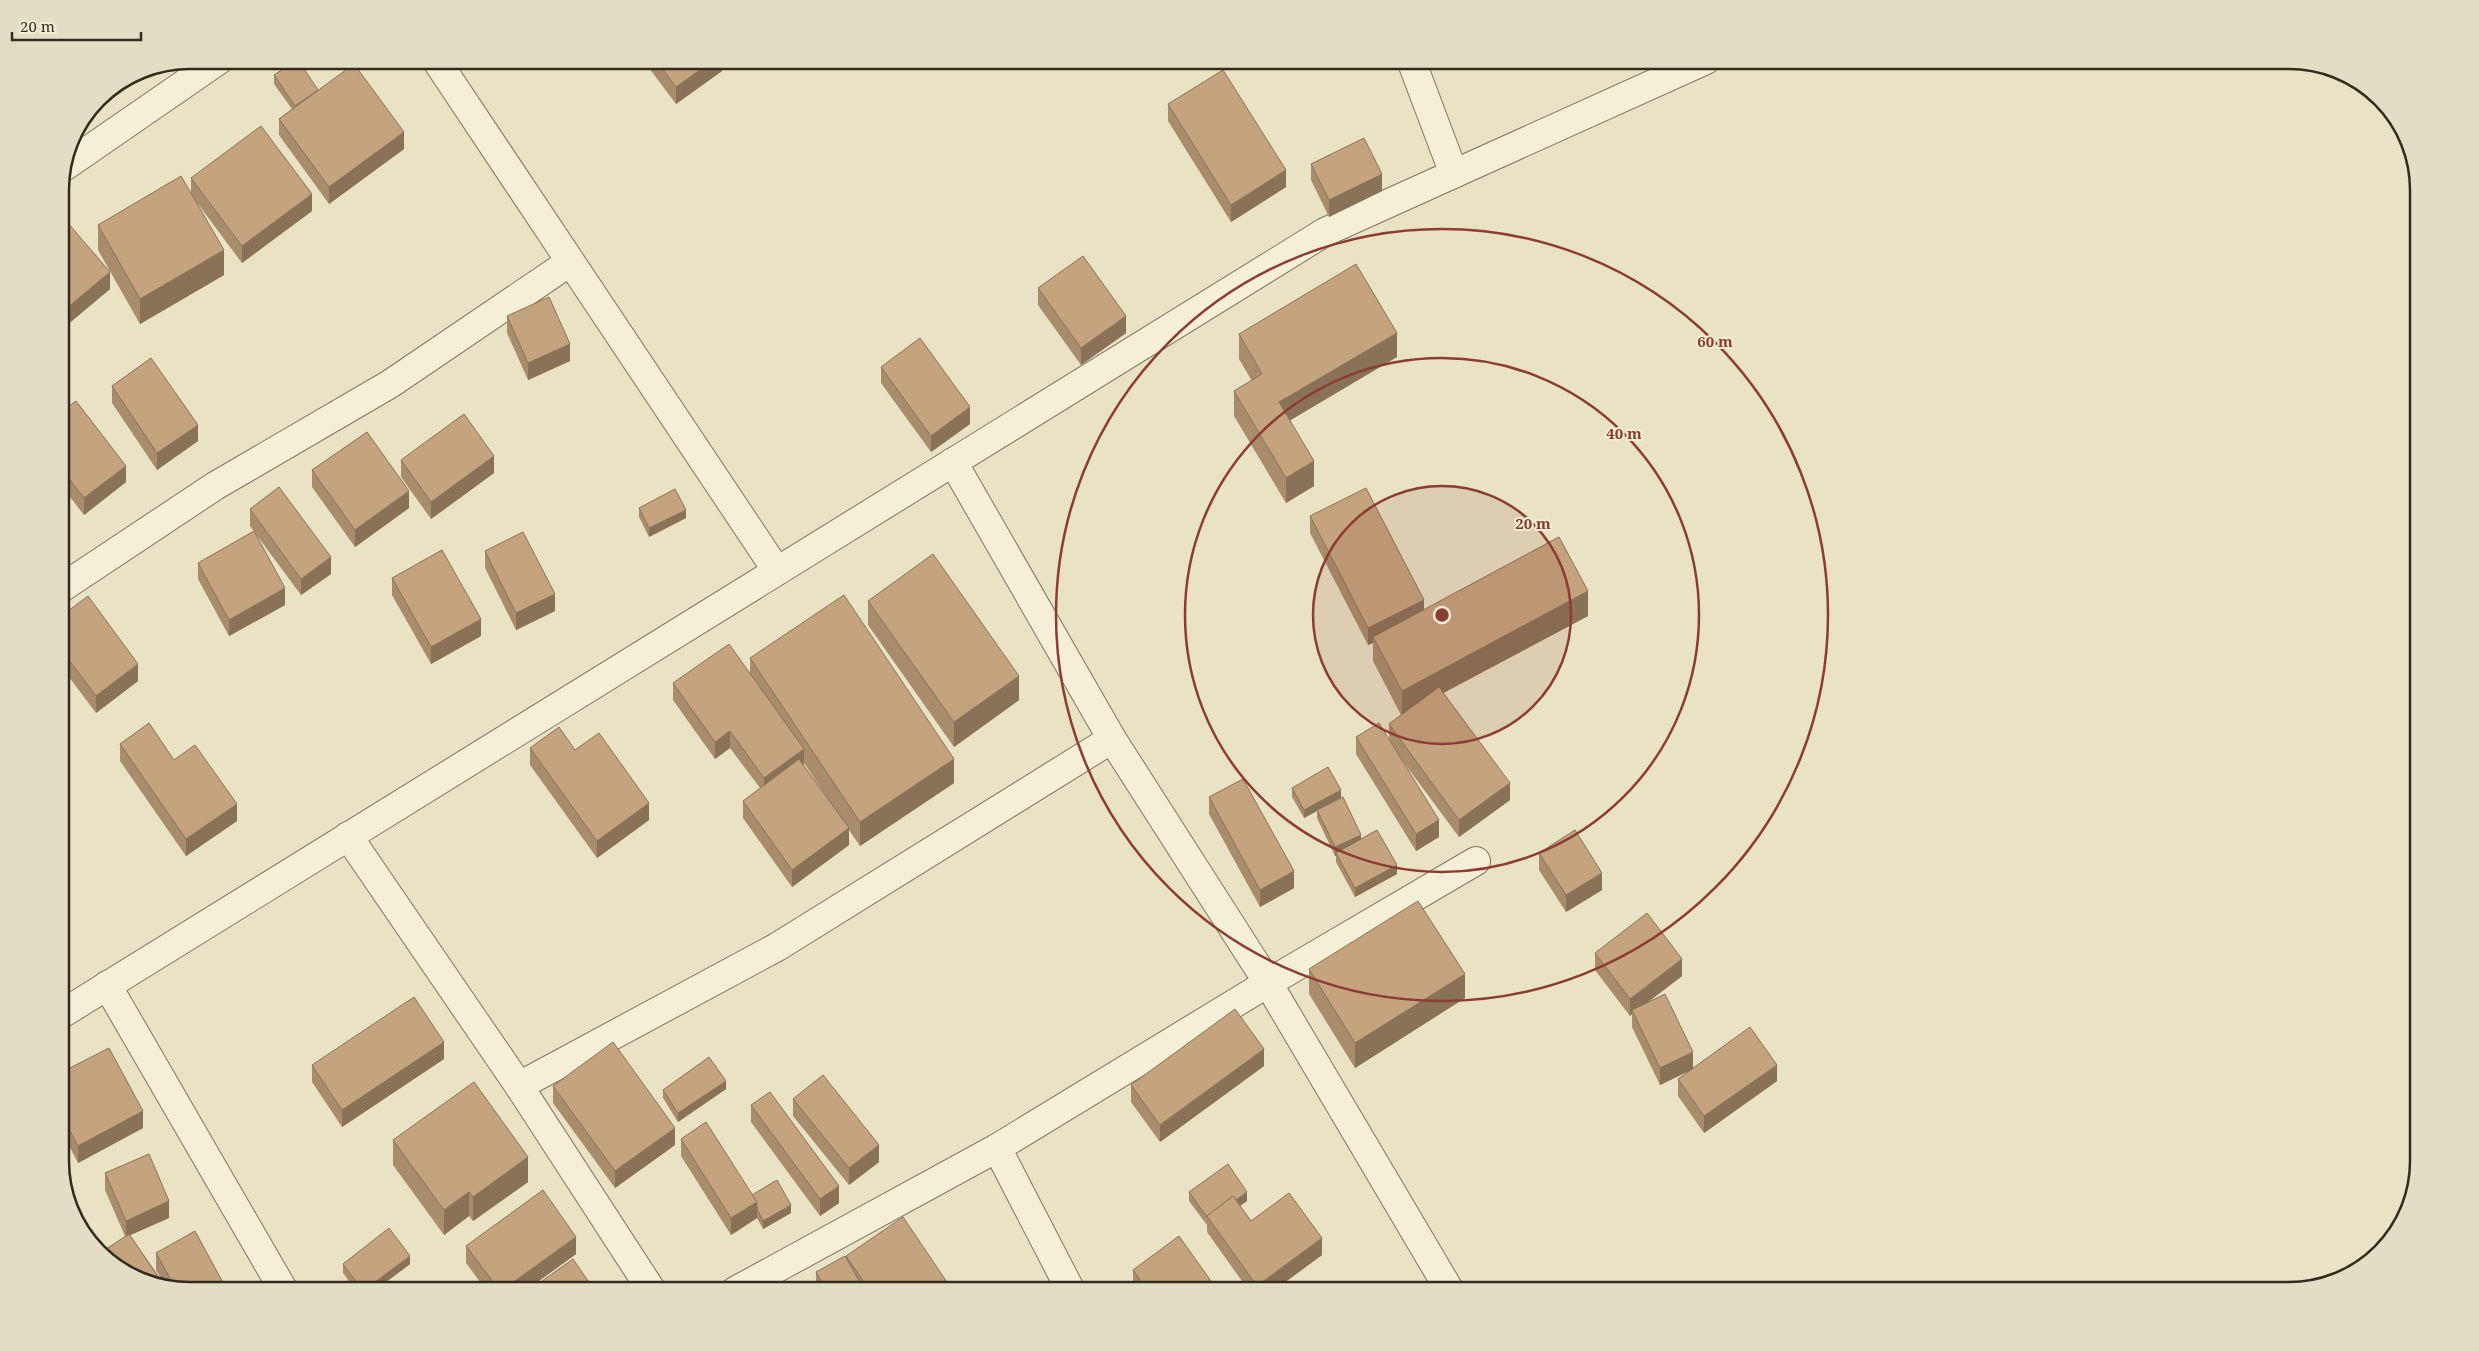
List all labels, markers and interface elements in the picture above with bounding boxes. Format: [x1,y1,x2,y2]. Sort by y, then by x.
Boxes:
scale bar [12,10,141,42]
text: 20 m [20,16,55,36]
text: 60 m [1697,331,1733,351]
text: 40 m [1606,423,1642,443]
text: 20 m [1515,513,1551,533]
centre of rings [1433,606,1451,624]

